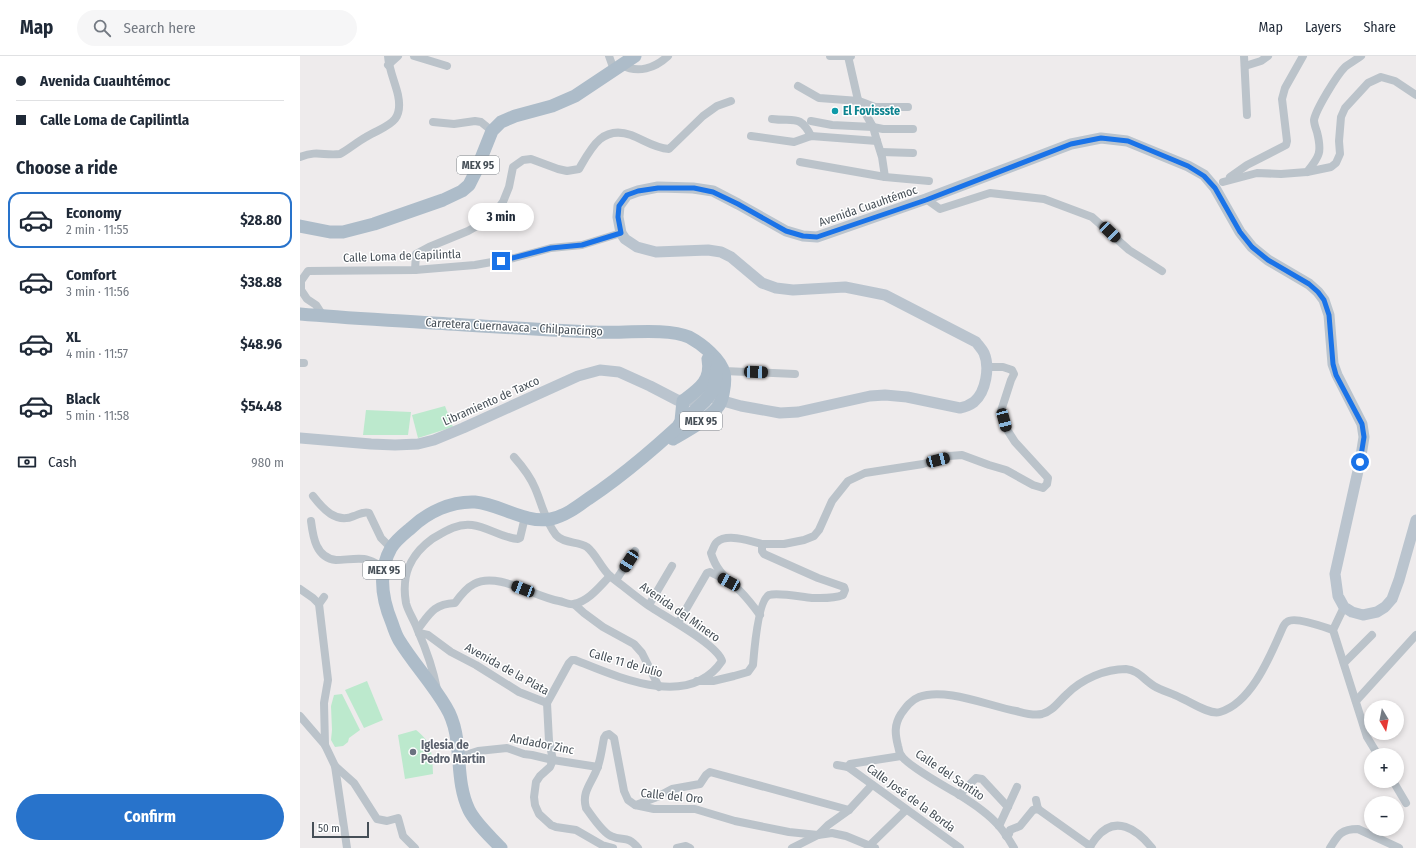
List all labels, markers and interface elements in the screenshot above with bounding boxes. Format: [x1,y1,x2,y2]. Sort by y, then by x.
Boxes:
search box [77,10,357,46]
text: Map [20,16,53,39]
icon: search [91,17,113,39]
text: Search here [123,19,196,37]
text: Map [1259,19,1283,36]
text: Layers [1305,19,1341,36]
text: Share [1363,19,1396,36]
text: Avenida Cuauhtémoc [40,72,170,90]
place label: El Fovissste [843,104,900,118]
marker: El Fovissste [830,106,840,116]
text: Calle Loma de Capilintla [40,111,189,129]
road number: MEX 95 [457,156,499,174]
text: Choose a ride [16,157,118,179]
street label: Avenida Cuauhtémoc [817,183,919,229]
icon: car [18,202,54,238]
callout: 3 min [468,203,534,231]
text: Economy [66,204,121,222]
text: 3 min [487,209,515,224]
text: $28.80 [240,211,282,229]
car [1097,219,1123,245]
text: 2 min · 11:55 [66,222,128,237]
street label: Calle Loma de Capilintla [343,247,461,265]
route end [492,252,510,270]
icon: car [18,264,54,300]
text: Comfort [66,266,117,284]
text: $38.88 [240,273,282,291]
text: 3 min · 11:56 [66,284,129,299]
street label: Carretera Cuernavaca - Chilpancingo [425,315,603,339]
icon: car [18,326,54,362]
text: XL [66,328,81,346]
text: $48.96 [240,335,282,353]
text: 4 min · 11:57 [66,346,128,361]
car [744,366,768,378]
street label: Libramiento de Taxco [441,373,541,429]
icon: car [18,388,54,424]
text: Black [66,390,100,408]
text: $54.48 [241,397,282,415]
car [995,407,1013,433]
text: 5 min · 11:58 [66,408,129,423]
road number: MEX 95 [680,412,722,430]
icon: cash [16,451,38,473]
car [925,451,951,469]
text: Cash [48,453,77,471]
route start [1351,453,1369,471]
text: 980 m [251,455,284,470]
car [617,548,641,574]
road number: MEX 95 [363,561,405,579]
car [716,571,742,593]
car [510,579,536,599]
street label: Avenida del Minero [637,579,723,645]
street label: Avenida de la Plata [463,640,552,698]
street label: Calle 11 de Julio [588,646,664,680]
north arrow [1364,700,1404,740]
map controls [1364,700,1404,836]
street label: Andador Zinc [509,731,575,757]
place label: Iglesia de Pedro Martin [421,738,485,766]
marker: Iglesia de Pedro Martin [408,747,418,757]
street label: Calle del Santito [913,747,987,803]
button: + [1364,748,1404,788]
street label: Calle José de la Borda [864,761,958,835]
street label: Calle del Oro [640,786,704,806]
button: Confirm [16,794,284,840]
button: − [1364,796,1404,836]
scale bar [312,820,369,839]
text: 50 m [318,822,340,835]

